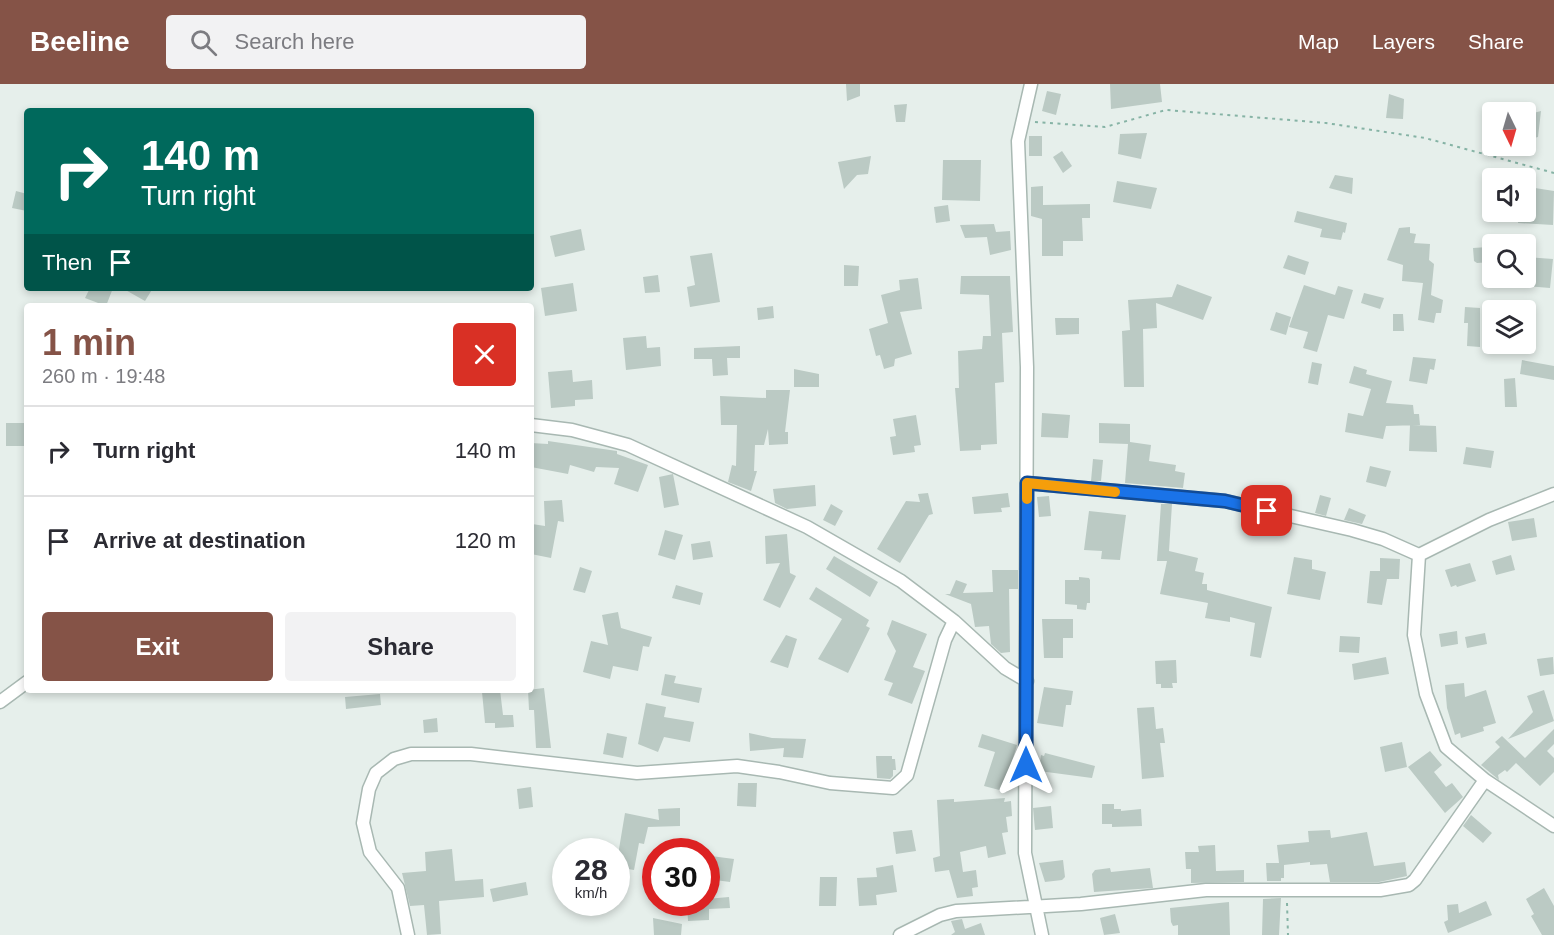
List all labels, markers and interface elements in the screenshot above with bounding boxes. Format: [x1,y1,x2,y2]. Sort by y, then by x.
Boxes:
search box [166,15,586,69]
text: Beeline [30,26,130,57]
icon: search [187,26,220,59]
text: Search here [235,29,354,54]
text: Map [1298,30,1339,53]
text: Layers [1372,30,1435,53]
text: Share [1468,30,1524,53]
north arrow [1482,102,1536,156]
map controls [1482,102,1536,354]
icon: right [42,132,120,210]
text: 140 m [141,132,260,179]
button: sound [1482,168,1536,222]
text: Turn right [141,181,256,211]
button: search [1482,234,1536,288]
icon: arrive [104,246,137,279]
text: Then [42,250,92,275]
button: layers [1482,300,1536,354]
text: 1 min [42,322,136,363]
button: close [453,323,516,386]
text: 260 m · 19:48 [42,365,165,387]
icon: right [42,435,75,468]
text: Turn right [93,438,195,463]
text: 140 m [455,438,516,463]
pin [1241,485,1292,536]
icon: arrive [1250,494,1283,527]
icon: arrive [42,525,75,558]
text: Arrive at destination [93,528,306,553]
text: 120 m [455,528,516,553]
button: Exit [42,612,273,681]
button: Share [285,612,516,681]
position arrow [994,733,1058,797]
speed limit sign: 30 [642,838,720,916]
text: 28 [574,853,608,886]
text: km/h [575,884,607,901]

